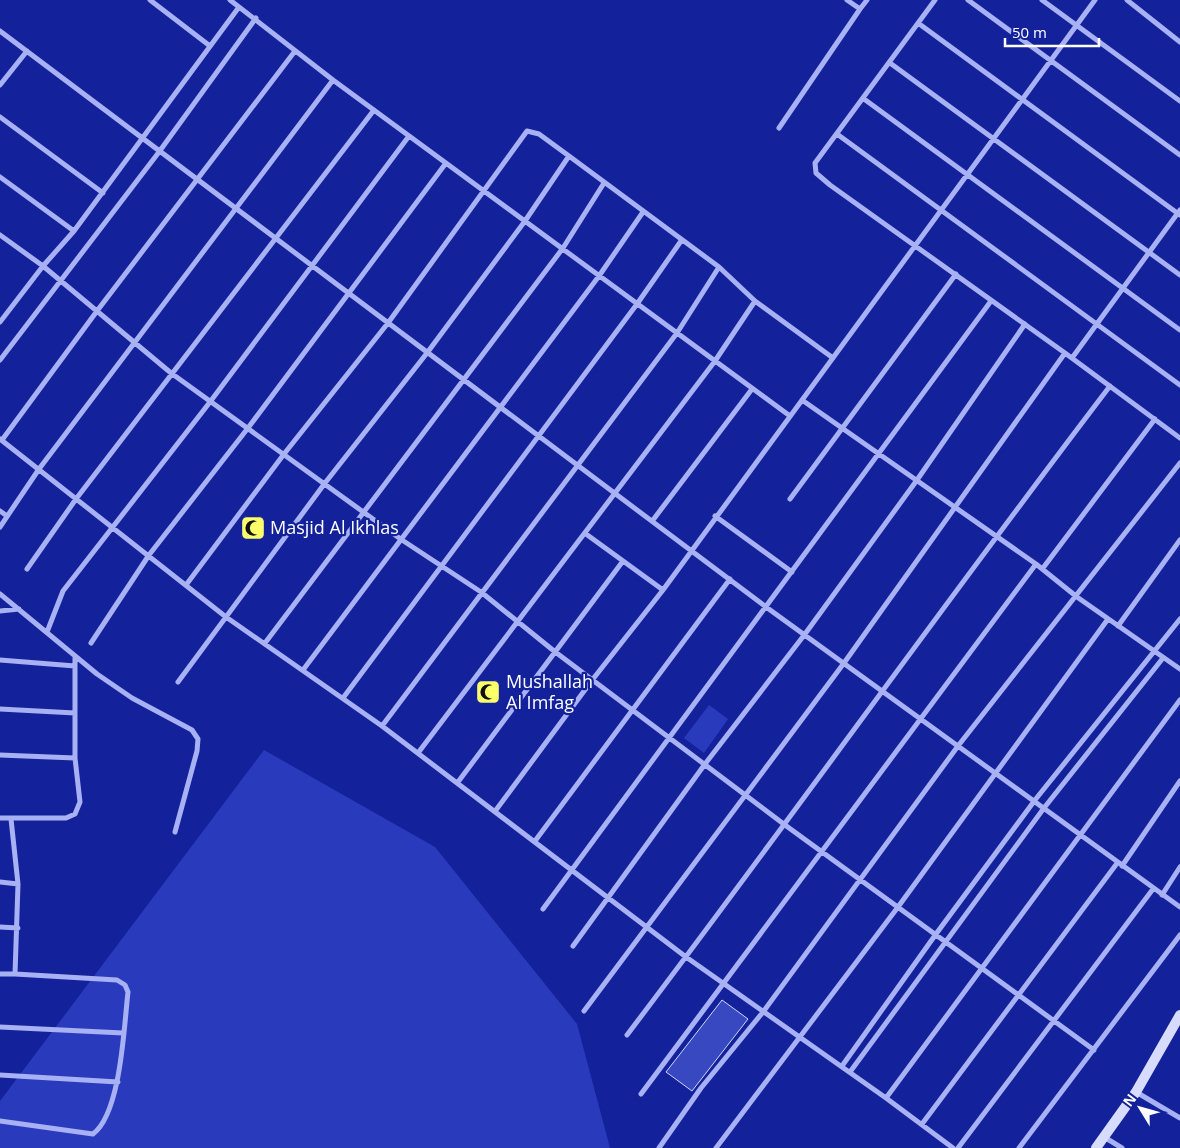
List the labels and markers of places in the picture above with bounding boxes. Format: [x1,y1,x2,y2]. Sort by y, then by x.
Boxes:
mosque icon: Masjid Al Ikhlas [240,515,266,541]
place label: Masjid Al Ikhlas [270,515,399,539]
place label: Mushallah Al Imfag [506,669,593,714]
mosque icon: Mushallah Al Imfag [475,679,501,705]

